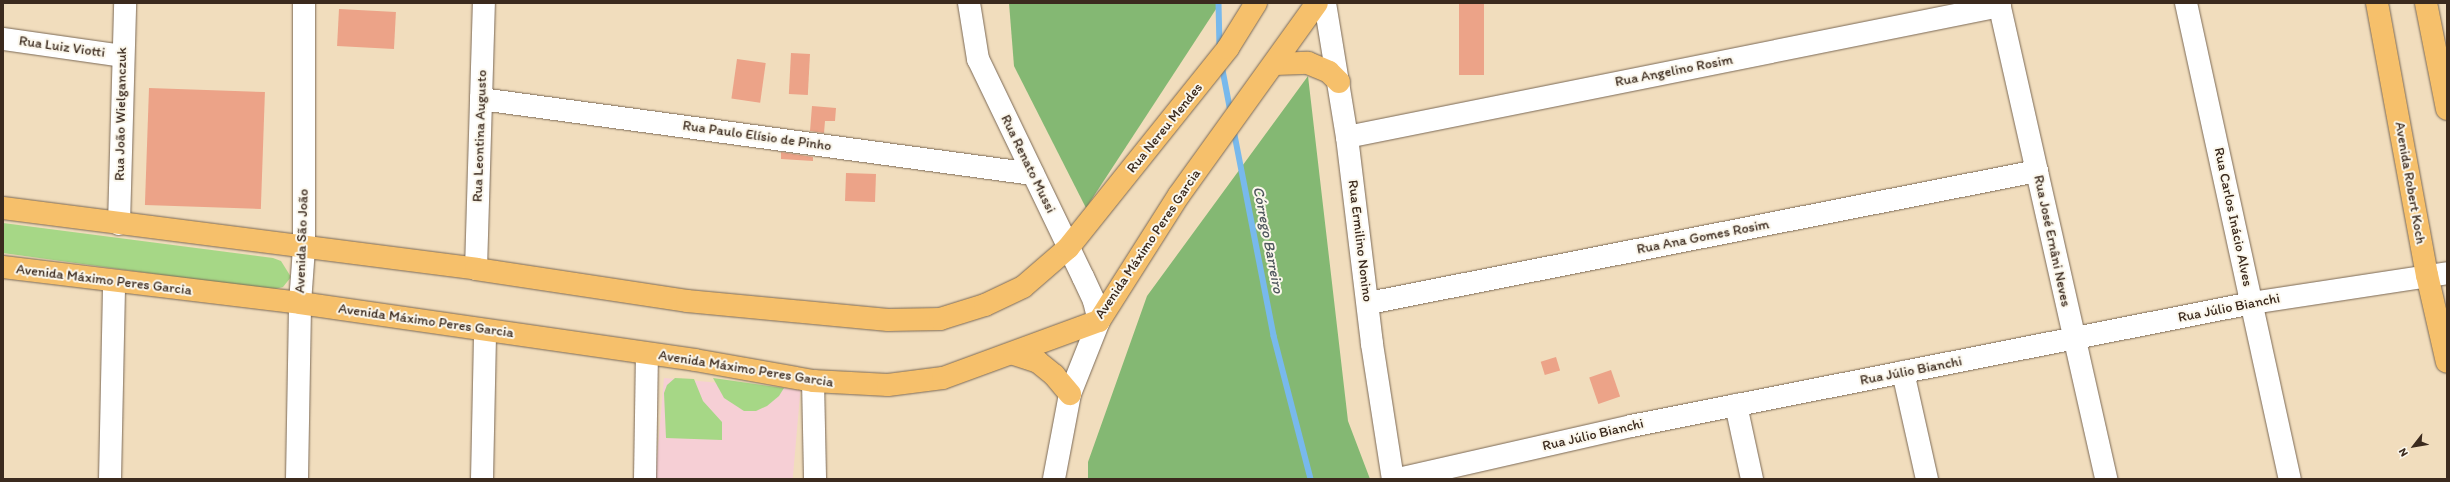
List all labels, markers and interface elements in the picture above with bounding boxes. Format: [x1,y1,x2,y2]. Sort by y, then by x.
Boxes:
street label: Rua Luiz Viotti [18,33,106,61]
street label: Rua João Wielganczuk [111,47,131,181]
street label: Rua Angelino Rosim [1614,51,1734,91]
street label: Rua Leontina Augusto [469,70,491,202]
street label: Rua Nereu Mendes [1123,79,1207,177]
street label: Rua Renato Mussi [997,113,1059,215]
street label: Rua Paulo Elísio de Pinho [682,117,832,155]
street label: Avenida Robert Koch [2391,121,2429,245]
street label: Rua Carlos Inácio Alves [2210,146,2256,288]
street label: Avenida Máximo Peres Garcia [1092,166,1204,322]
street label: Rua José Ernâni Neves [2030,174,2074,308]
street label: Rua Ermilino Nonino [1344,179,1376,303]
water label: Córrego Barreiro [1249,185,1287,295]
street label: Avenida São João [292,188,312,294]
street label: Rua Ana Gomes Rosim [1635,216,1771,258]
street label: Avenida Máximo Peres Garcia [15,261,193,299]
street label: Rua Júlio Bianchi [2177,290,2281,326]
street label: Avenida Máximo Peres Garcia [337,300,515,342]
street label: Avenida Máximo Peres Garcia [657,347,835,391]
street label: Rua Júlio Bianchi [1859,353,1963,389]
street label: Rua Júlio Bianchi [1541,415,1645,455]
north arrow [2394,426,2434,466]
text: N [2396,446,2411,459]

